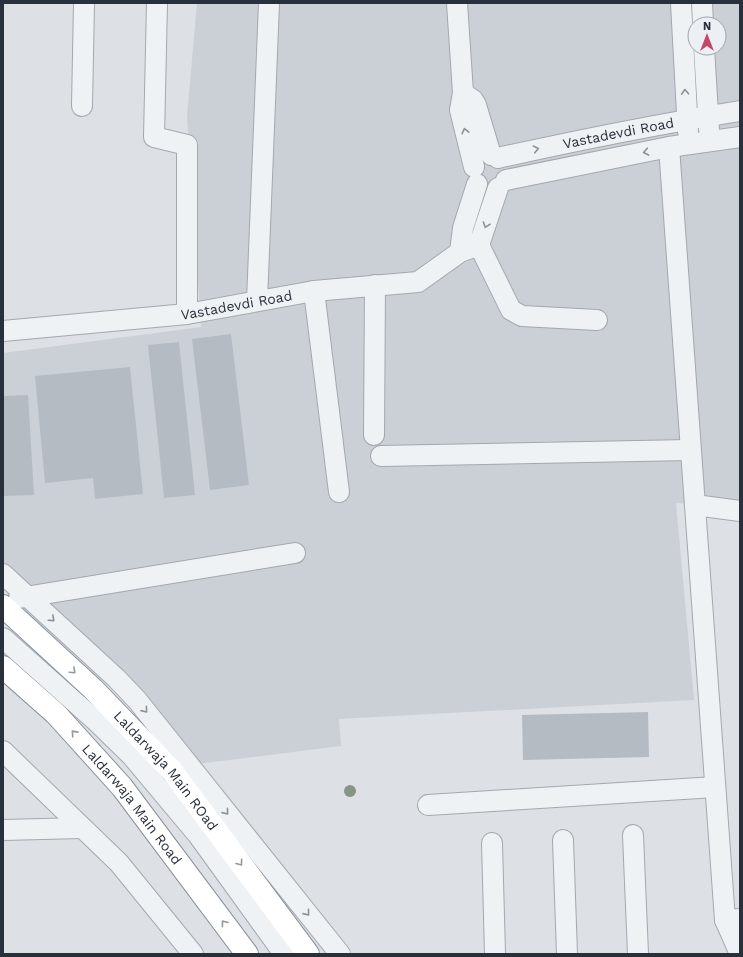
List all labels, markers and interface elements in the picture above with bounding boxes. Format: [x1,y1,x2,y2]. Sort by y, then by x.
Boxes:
north arrow [687,16,727,56]
text: N [703,20,711,33]
one-way arrow [681,89,690,95]
street label: Vastadevdi Road [561,114,675,152]
one-way arrow [461,127,469,134]
one-way arrow [533,146,539,154]
one-way arrow [643,147,649,155]
one-way arrow [482,221,490,228]
street label: Vastadevdi Road [180,287,293,323]
one-way arrow [47,614,55,622]
one-way arrow [68,666,76,673]
one-way arrow [140,705,147,713]
street label: Laldarwaja Main ROad [110,708,221,833]
one-way arrow [71,731,78,738]
street label: Laldarwaja Main Road [79,741,185,868]
one-way arrow [222,807,229,814]
one-way arrow [236,859,243,866]
one-way arrow [303,909,310,916]
one-way arrow [222,920,229,927]

